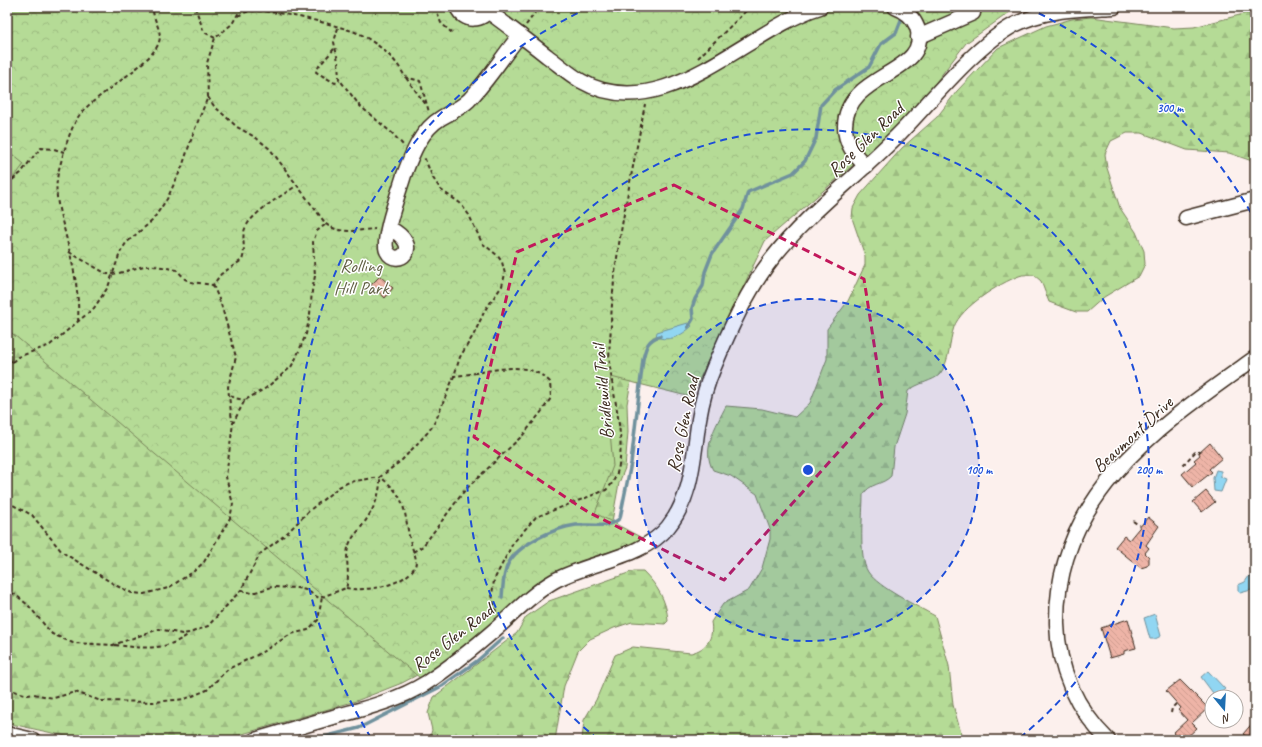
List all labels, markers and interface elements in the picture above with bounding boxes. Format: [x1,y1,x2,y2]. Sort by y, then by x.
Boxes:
street label: Rose Glen Road [822,95,911,182]
text: 300 m [1157,100,1184,116]
park label: Rolling Hill Park [334,254,390,300]
street label: Bridlewild Trail [587,340,619,440]
street label: Rose Glen Road [661,371,706,474]
street label: Beaumont Drive [1087,390,1179,478]
text: 100 m [966,462,993,478]
text: 200 m [1136,462,1163,478]
centre of rings [801,463,815,477]
street label: Rose Glen Road [407,596,501,677]
north arrow [1204,689,1244,729]
text: N [1220,711,1232,727]

